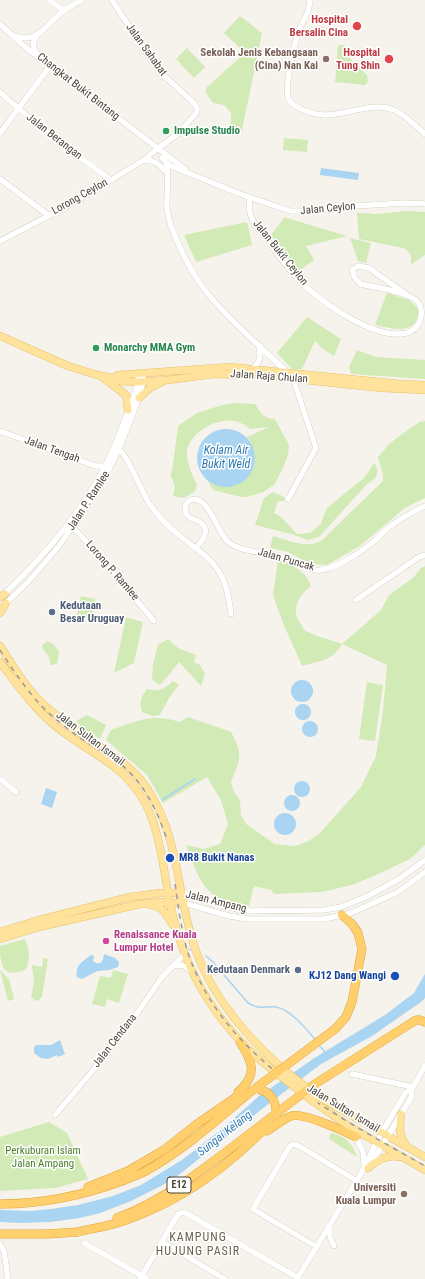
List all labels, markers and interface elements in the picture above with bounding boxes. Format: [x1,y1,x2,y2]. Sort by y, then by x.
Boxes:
place label: Hospital Bersalin Cina [290,13,348,39]
marker: Hospital Bersalin Cina [351,20,363,32]
street label: Jalan Sahabat [123,21,169,79]
place label: Sekolah Jenis Kebangsaan (Cina) Nan Kai [200,46,318,72]
place label: Hospital Tung Shin [336,46,380,72]
street label: Changkat Bukit Bintang [34,51,122,123]
marker: Hospital Tung Shin [383,53,395,65]
marker: Sekolah Jenis Kebangsaan (Cina) Nan Kai [321,54,331,64]
street label: Jalan Berangan [23,111,85,163]
place label: Impulse Studio [174,124,240,138]
marker: Impulse Studio [161,126,171,136]
street label: Lorong Ceylon [50,176,110,218]
street label: Jalan Ceylon [300,200,356,218]
street label: Jalan Bukit Ceylon [250,218,310,288]
place label: Monarchy MMA Gym [104,341,195,355]
marker: Monarchy MMA Gym [91,343,101,353]
street label: Jalan Raja Chulan [230,368,308,386]
street label: Jalan Tengah [23,434,81,466]
water label: Kolam Air Bukit Weld [202,444,250,472]
street label: Jalan P. Ramlee [65,469,113,533]
street label: Lorong P. Ramlee [82,538,142,604]
street label: Jalan Puncak [256,546,316,574]
place label: Kedutaan Besar Uruguay [60,599,124,625]
marker: Kedutaan Besar Uruguay [47,607,57,617]
street label: Jalan Sultan Ismail [53,709,127,769]
place label: MR8 Bukit Nanas [179,851,255,865]
marker: MR8 Bukit Nanas [164,852,176,864]
street label: Jalan Ampang [184,888,248,916]
place label: Renaissance Kuala Lumpur Hotel [114,928,197,954]
marker: Renaissance Kuala Lumpur Hotel [101,936,111,946]
place label: Kedutaan Denmark [207,963,290,977]
marker: Kedutaan Denmark [293,965,303,975]
place label: KJ12 Dang Wangi [309,969,386,983]
marker: KJ12 Dang Wangi [389,970,401,982]
street label: Jalan Cendana [90,1012,140,1070]
street label: Jalan Sultan Ismail [304,1082,382,1136]
water label: Sungai Kelang [195,1108,255,1160]
park label: Perkuburan Islam Jalan Ampang [5,1144,81,1170]
road number: E12 [167,1177,191,1193]
place label: Universiti Kuala Lumpur [336,1181,396,1207]
marker: Universiti Kuala Lumpur [399,1189,409,1199]
district label: KAMPUNG HUJUNG PASIR [156,1231,240,1259]

